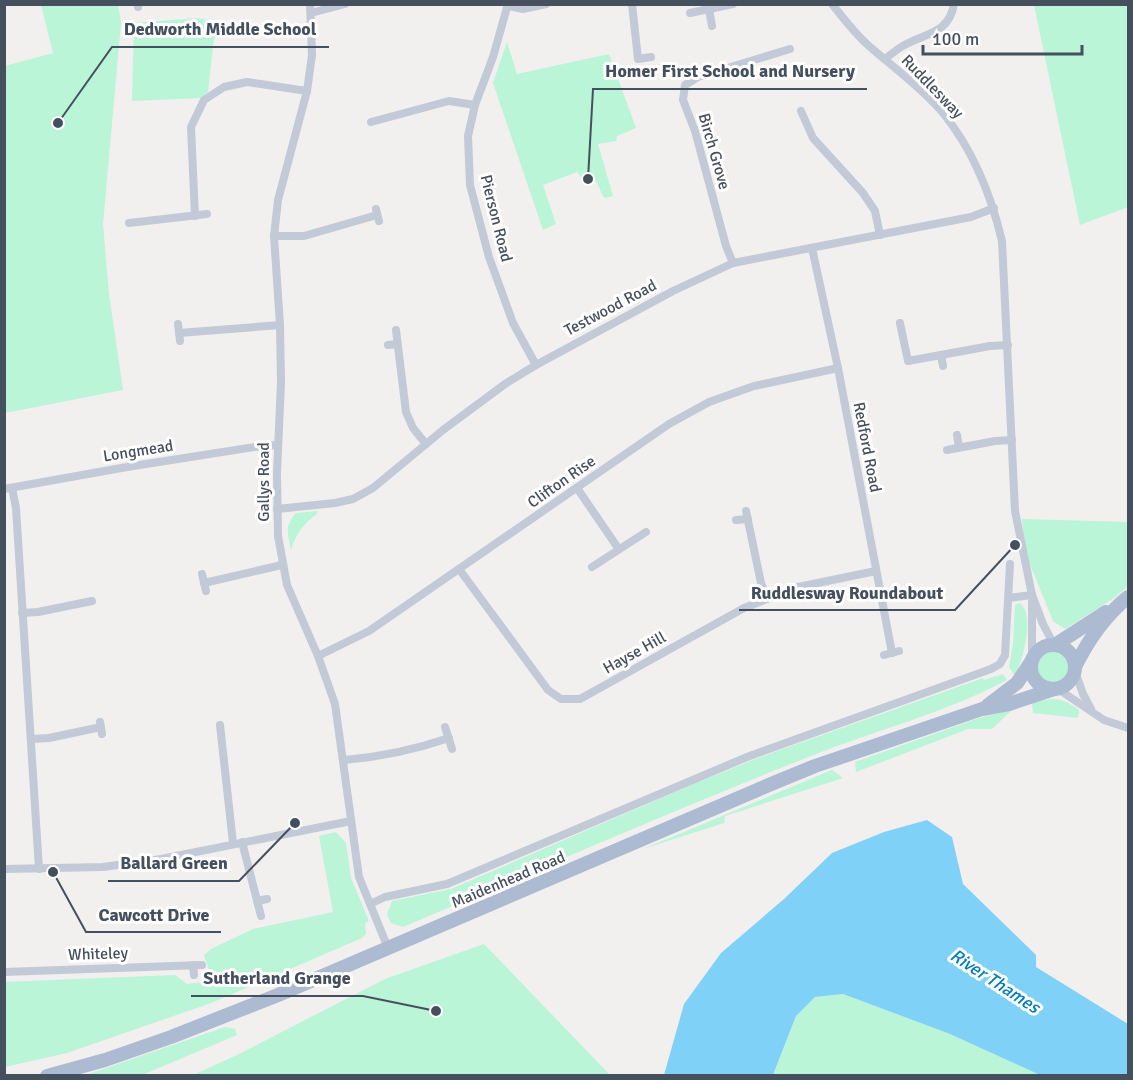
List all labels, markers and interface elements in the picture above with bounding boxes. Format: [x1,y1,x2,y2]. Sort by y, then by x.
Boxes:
callout: Dedworth Middle School [112,11,329,47]
text: Dedworth Middle School [124,18,317,40]
scale bar [923,18,1082,56]
text: 100 m [932,28,979,50]
street label: Ruddlesway [897,51,968,123]
callout: Homer First School and Nursery [593,53,867,89]
text: Homer First School and Nursery [605,60,855,82]
street label: Birch Grove [694,111,734,192]
street label: Pierson Road [476,173,517,264]
street label: Testwood Road [561,275,660,341]
street label: Redford Road [848,400,886,494]
street label: Longmead [102,436,175,466]
street label: Gallys Road [254,442,274,522]
street label: Clifton Rise [524,451,599,512]
callout: Ruddlesway Roundabout [739,574,955,610]
text: Ruddlesway Roundabout [751,582,943,604]
street label: Hayse Hill [599,627,670,678]
callout: Ballard Green [108,845,239,881]
street label: Maidenhead Road [448,847,568,913]
text: Ballard Green [120,852,228,874]
callout: Cawcott Drive [86,896,221,932]
text: Cawcott Drive [99,904,210,926]
street label: Whiteley [68,943,129,965]
water label: River Thames [946,944,1046,1019]
callout: Sutherland Grange [191,960,363,996]
text: Sutherland Grange [203,967,351,989]

